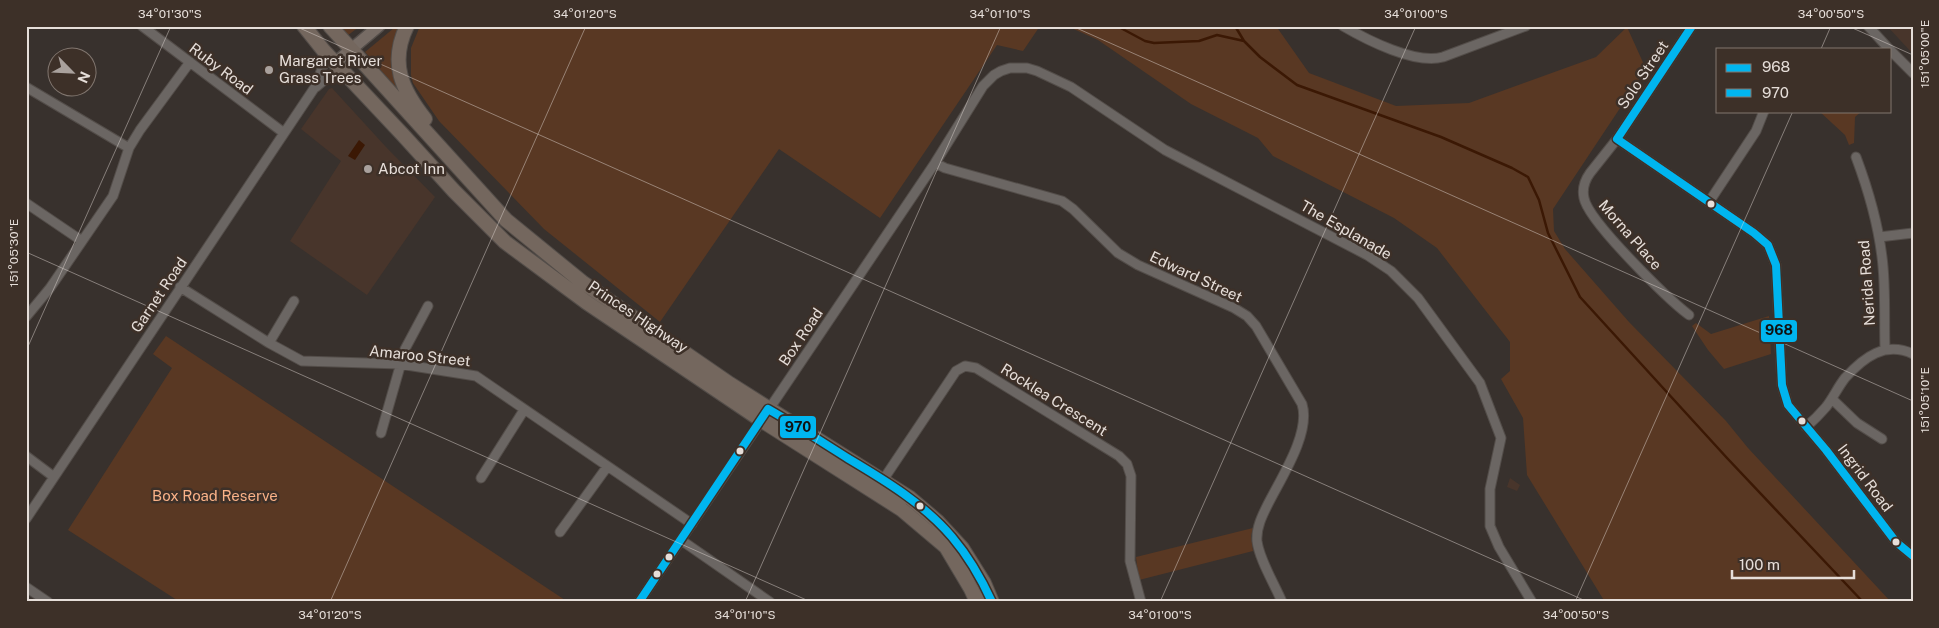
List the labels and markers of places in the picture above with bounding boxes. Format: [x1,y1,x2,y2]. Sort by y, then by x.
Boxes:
place label: Margaret River Grass Trees [279,52,383,86]
marker: Margaret River Grass Trees [263,64,275,76]
place label: Abcot Inn [378,160,445,177]
marker: Abcot Inn [362,163,374,175]
unlabelled marker [1706,199,1716,209]
unlabelled marker [1797,416,1807,426]
unlabelled marker [735,446,745,456]
unlabelled marker [915,501,925,511]
unlabelled marker [1891,537,1901,547]
unlabelled marker [664,552,674,562]
unlabelled marker [652,569,662,579]

